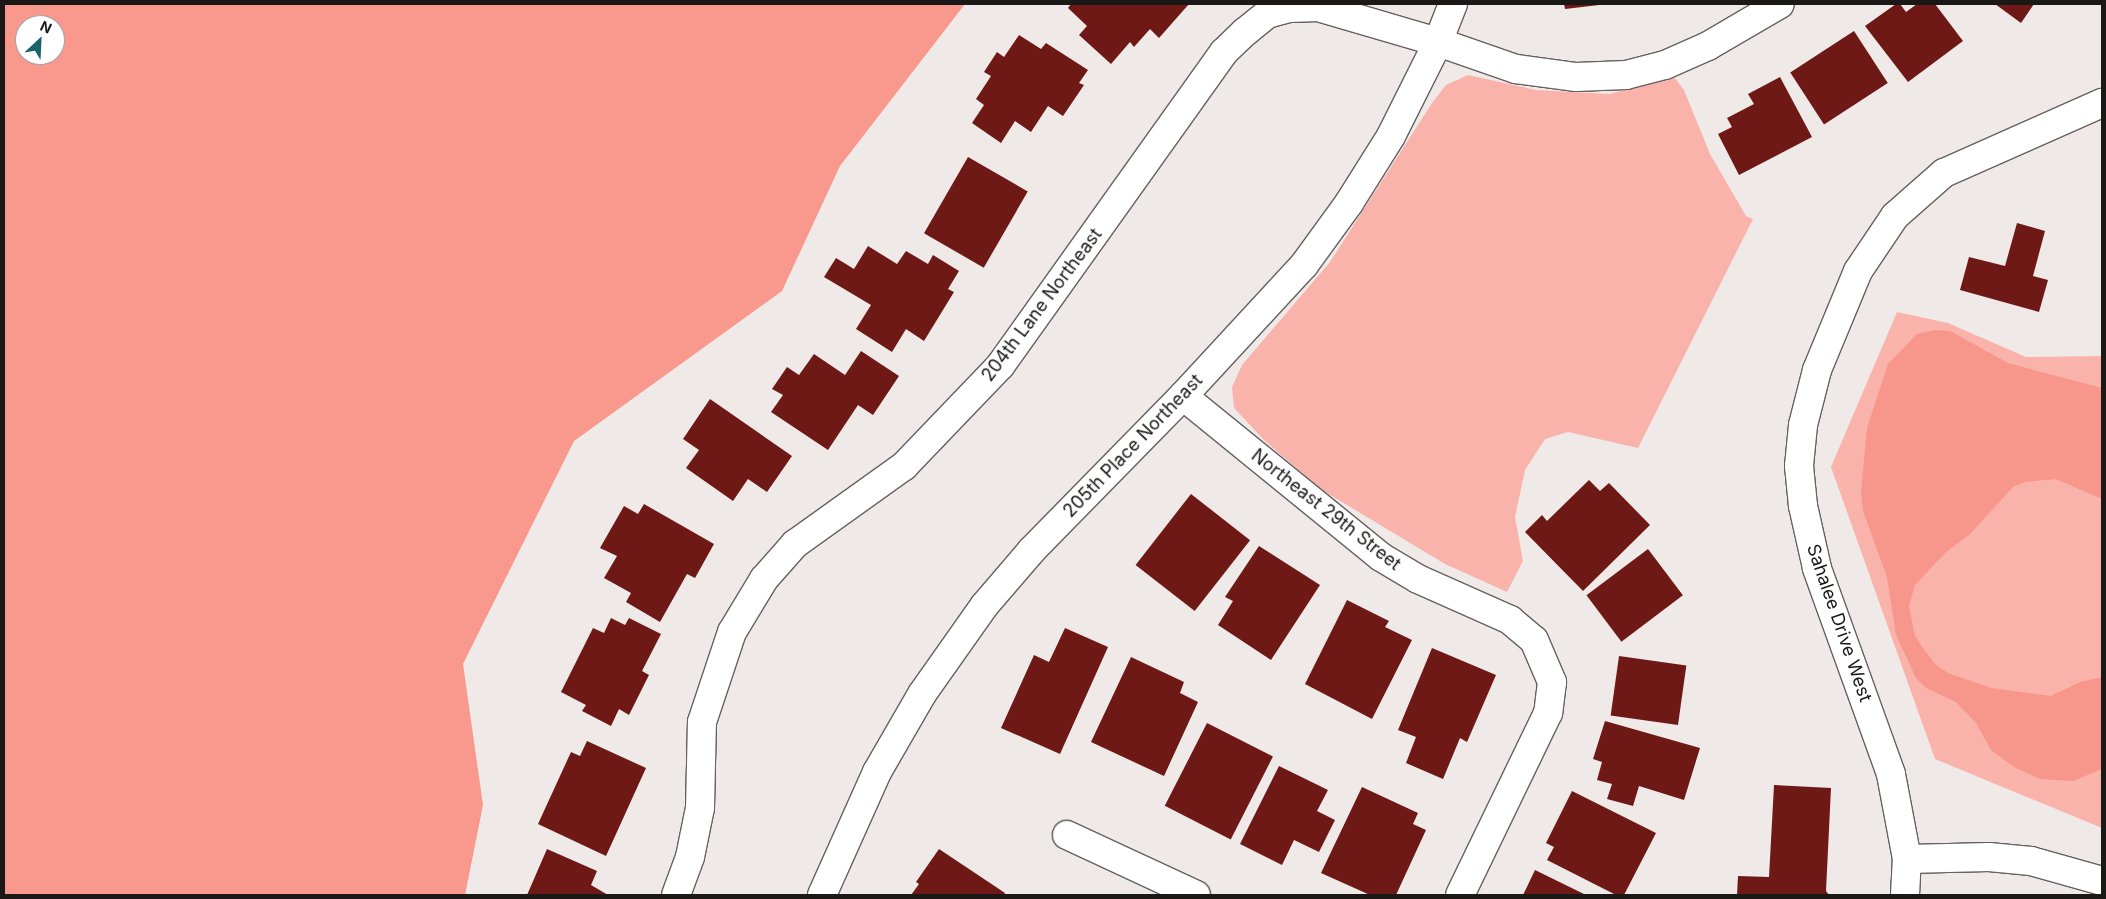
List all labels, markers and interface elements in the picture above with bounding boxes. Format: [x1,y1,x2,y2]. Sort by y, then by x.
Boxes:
north arrow [15,15,65,65]
text: N [38,17,55,37]
street label: 204th Lane Northeast [977,224,1107,386]
street label: 205th Place Northeast [1059,370,1207,522]
street label: Northeast 29th Street [1247,445,1405,575]
street label: Sahalee Drive West [1802,541,1876,705]

